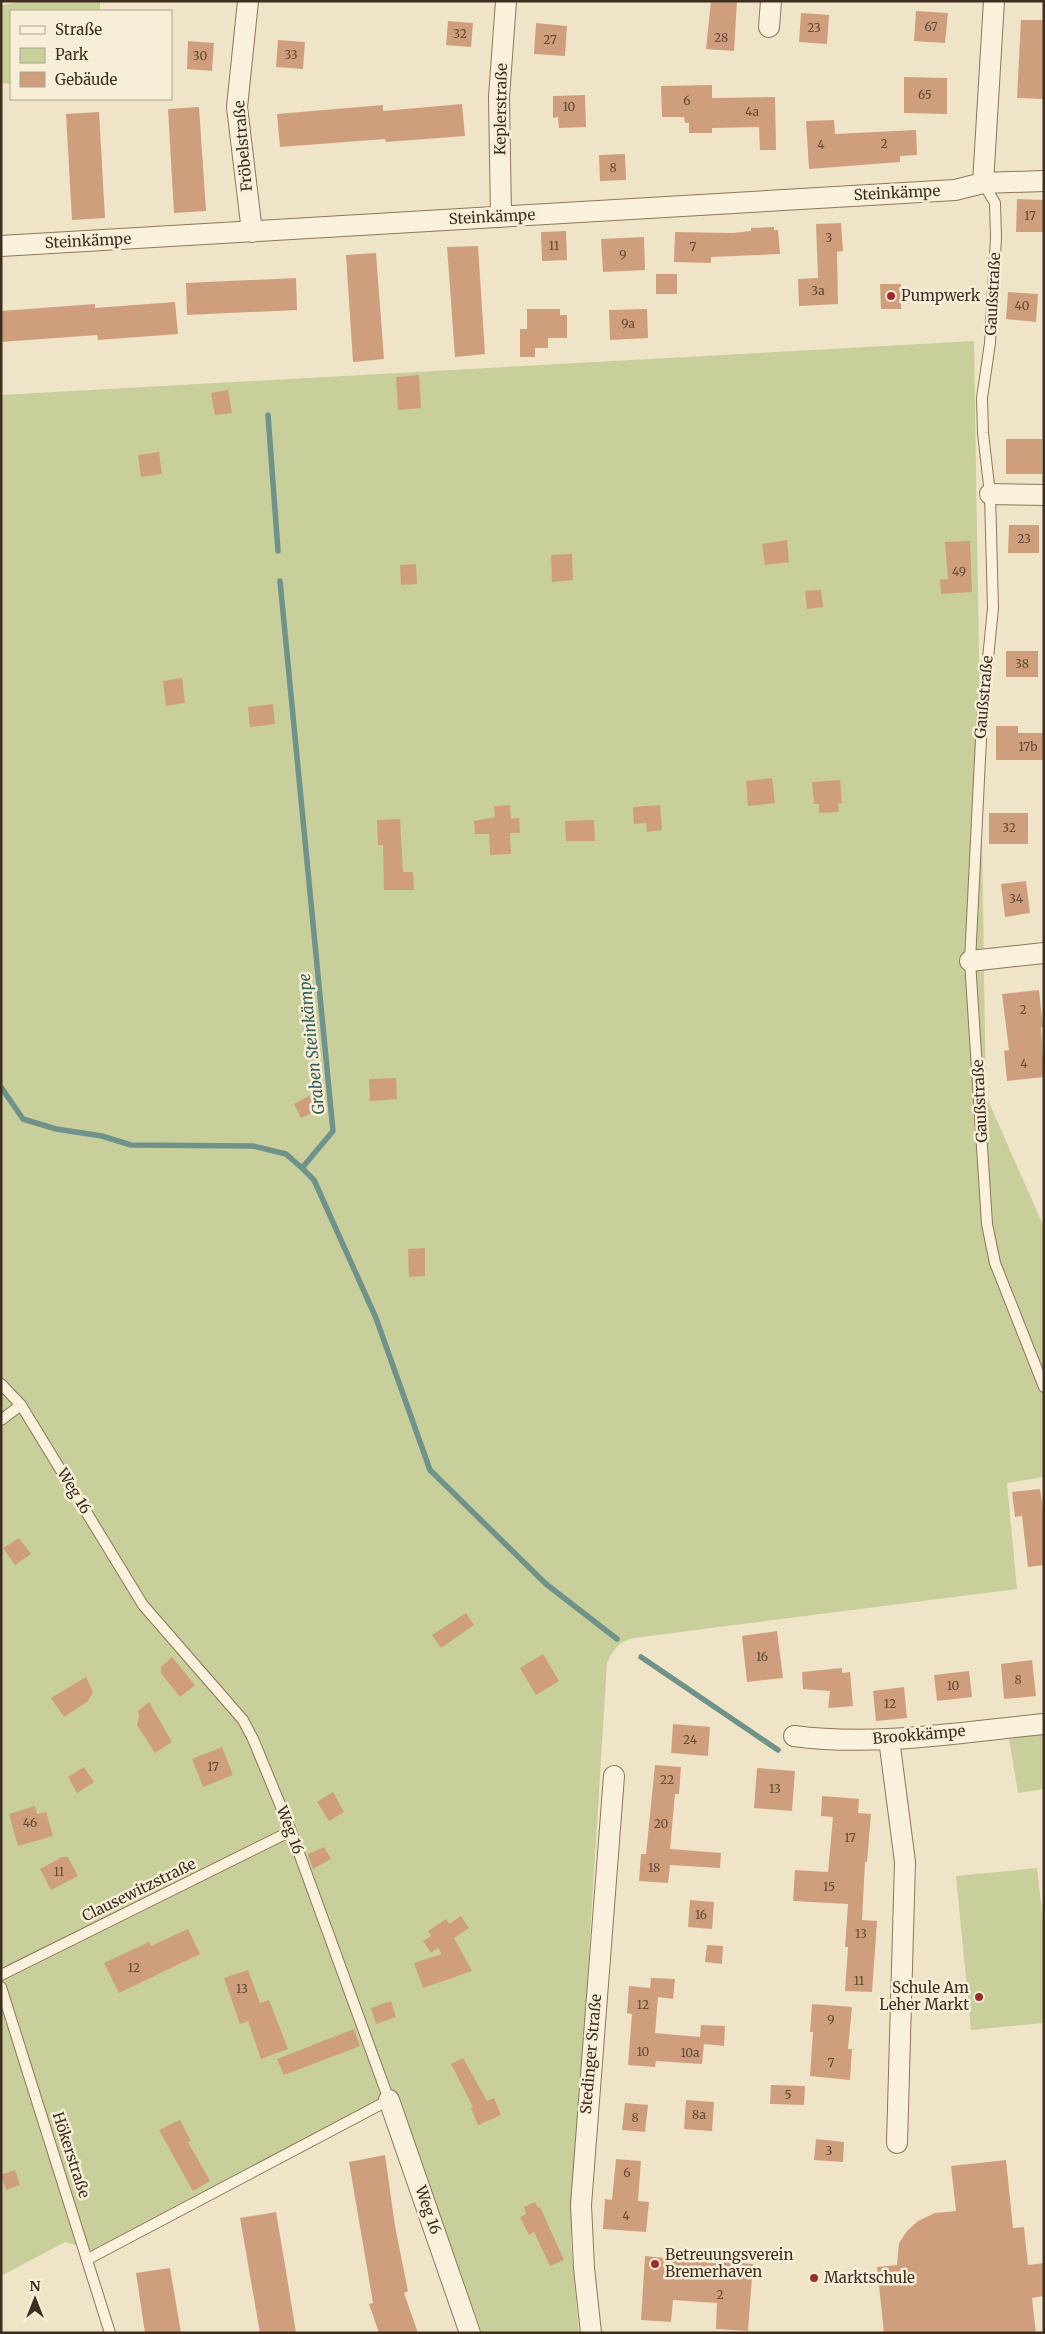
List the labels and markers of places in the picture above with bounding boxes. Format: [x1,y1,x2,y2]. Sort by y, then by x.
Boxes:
place label: Pumpwerk [901,286,981,305]
marker: Pumpwerk [885,290,897,302]
place label: Schule Am Leher Markt [879,1978,969,2014]
marker: Schule Am Leher Markt [973,1991,985,2003]
place label: Betreuungsverein Bremerhaven [665,2245,793,2281]
marker: Betreuungsverein Bremerhaven [649,2258,661,2270]
place label: Marktschule [824,2268,915,2287]
marker: Marktschule [808,2272,820,2284]

